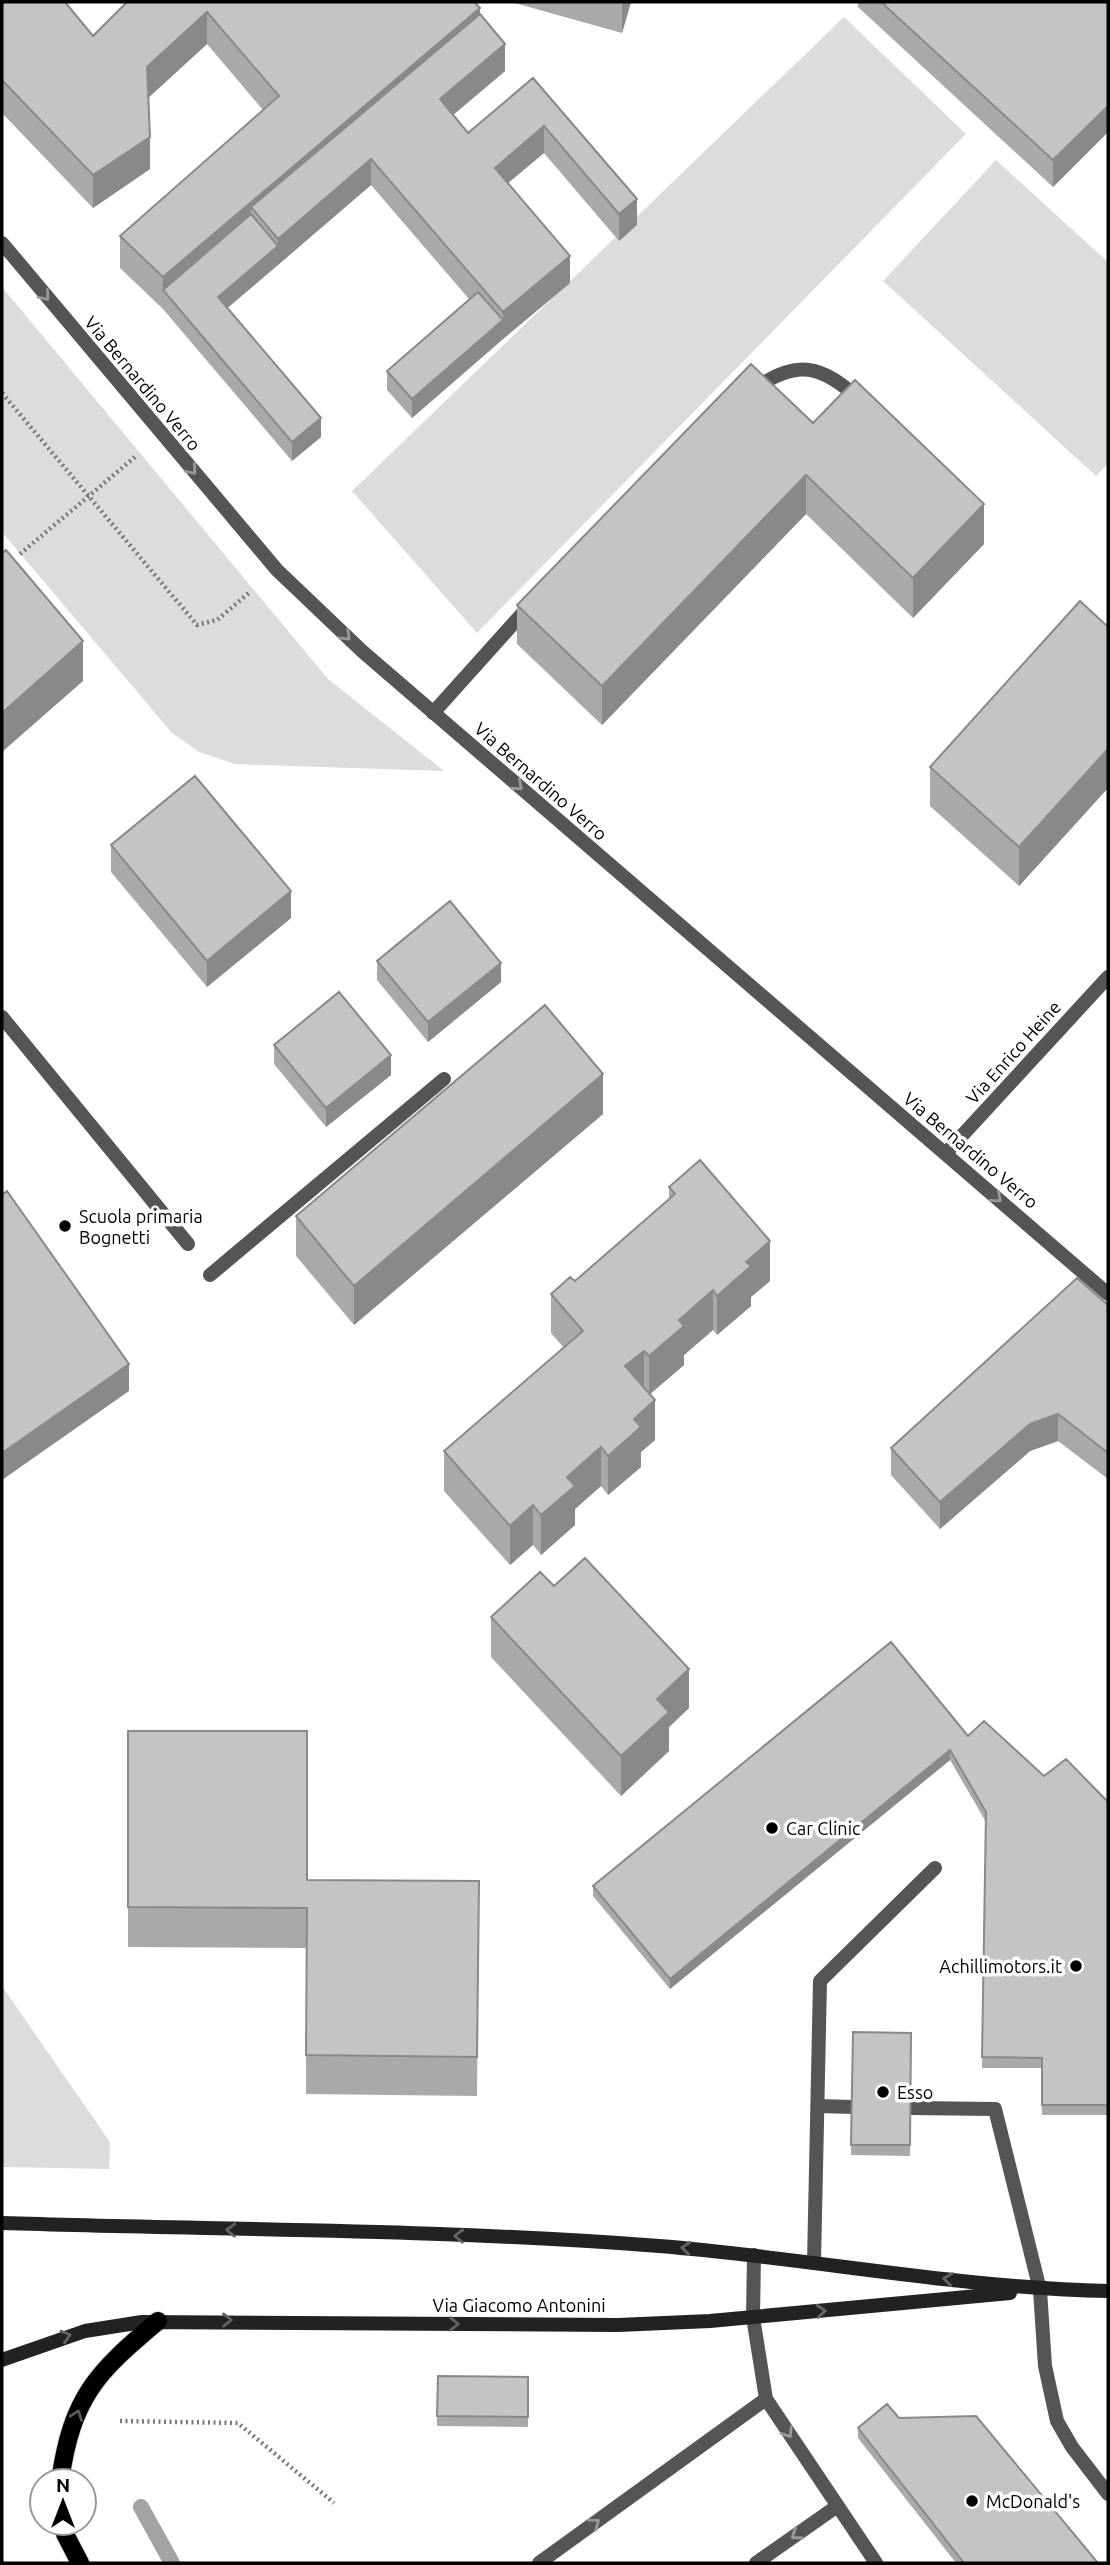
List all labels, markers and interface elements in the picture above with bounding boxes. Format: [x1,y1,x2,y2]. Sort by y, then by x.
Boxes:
one-way arrow [37,288,50,300]
street label: Via Bernardino Verro [81,312,205,454]
one-way arrow [183,462,196,475]
one-way arrow [338,628,351,641]
street label: Via Bernardino Verro [471,718,611,844]
one-way arrow [509,778,522,790]
street label: Via Enrico Heine [962,996,1064,1108]
street label: Via Bernardino Verro [900,1088,1042,1212]
one-way arrow [989,1189,1002,1202]
place label: Scuola primaria Bognetti [79,1206,203,1247]
marker: Scuola primaria Bognetti [57,1218,73,1234]
place label: Car Clinic [786,1818,860,1838]
marker: Car Clinic [764,1820,780,1836]
place label: Achillimotors.it [939,1956,1062,1976]
marker: Achillimotors.it [1068,1958,1084,1974]
place label: Esso [897,2082,933,2102]
marker: Esso [875,2084,891,2100]
one-way arrow [225,2222,236,2238]
one-way arrow [453,2229,464,2244]
one-way arrow [680,2241,691,2256]
one-way arrow [942,2272,953,2287]
street label: Via Giacomo Antonini [432,2295,606,2315]
one-way arrow [816,2304,827,2319]
one-way arrow [222,2312,232,2328]
one-way arrow [449,2316,460,2332]
one-way arrow [59,2330,71,2345]
one-way arrow [69,2409,83,2422]
one-way arrow [780,2426,793,2439]
north arrow [28,2467,98,2537]
text: N [56,2474,70,2496]
place label: McDonald's [986,2491,1080,2511]
marker: McDonald's [964,2493,980,2509]
one-way arrow [587,2519,600,2531]
one-way arrow [791,2527,804,2539]

